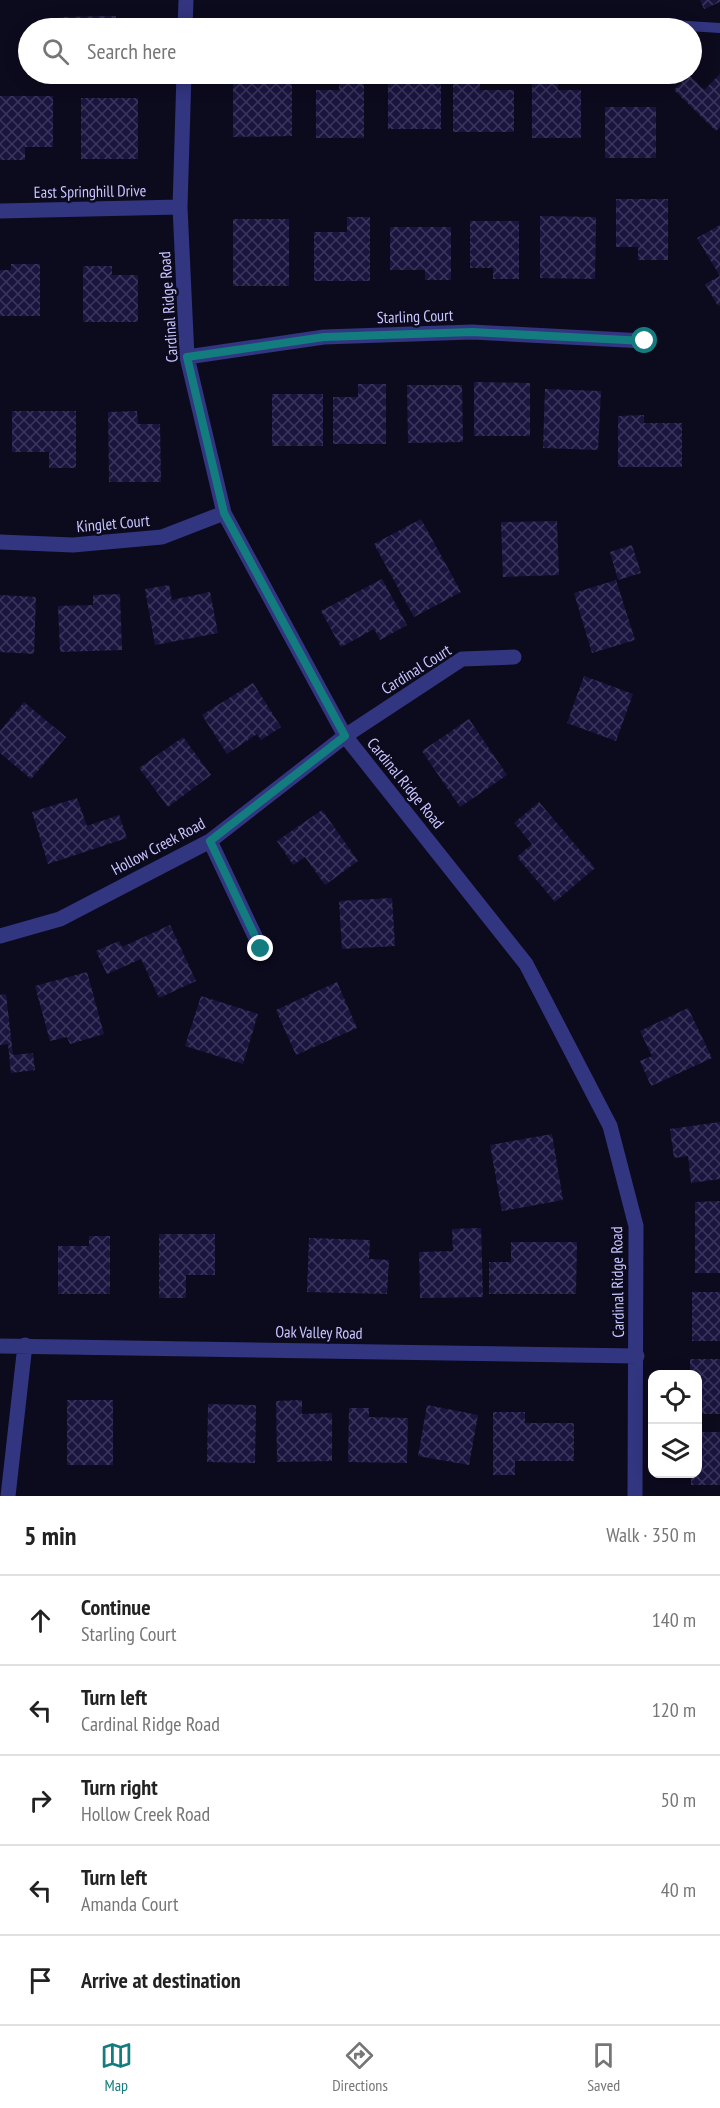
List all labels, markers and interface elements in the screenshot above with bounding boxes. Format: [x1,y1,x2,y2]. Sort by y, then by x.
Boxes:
search box [18,18,702,84]
icon: search [39,35,72,68]
text: Search here [87,37,176,65]
street label: East Springhill Drive [34,180,146,202]
street label: Cardinal Ridge Road [154,251,182,363]
street label: Starling Court [376,305,454,327]
route start [631,327,657,353]
street label: Kinglet Court [76,510,151,536]
street label: Cardinal Court [377,639,455,698]
street label: Cardinal Ridge Road [363,734,449,833]
street label: Hollow Creek Road [108,813,208,879]
route end [247,935,273,961]
street label: Cardinal Ridge Road [606,1226,628,1338]
street label: Oak Valley Road [275,1321,363,1343]
map controls [648,1370,702,1478]
button: locate [648,1370,702,1424]
button: layers [648,1424,702,1478]
text: 5 min [24,1519,77,1552]
text: Walk · 350 m [606,1522,696,1548]
text: Continue [81,1593,151,1621]
icon: ahead [24,1604,57,1637]
text: 140 m [652,1607,696,1633]
text: Starling Court [81,1621,177,1647]
text: Turn left [81,1683,147,1711]
icon: left [24,1694,57,1727]
text: 120 m [652,1697,696,1723]
text: Cardinal Ridge Road [81,1711,220,1737]
text: Turn right [81,1773,158,1801]
icon: right [24,1784,57,1817]
text: 50 m [661,1787,696,1813]
text: Hollow Creek Road [81,1801,210,1827]
text: Turn left [81,1863,147,1891]
icon: left [24,1874,57,1907]
text: 40 m [661,1877,696,1903]
text: Amanda Court [81,1891,179,1917]
icon: arrive [24,1964,57,1997]
text: Arrive at destination [81,1966,241,1994]
tab: Map [100,2039,133,2095]
tab: Directions [332,2039,388,2095]
tab: Saved [587,2039,620,2095]

